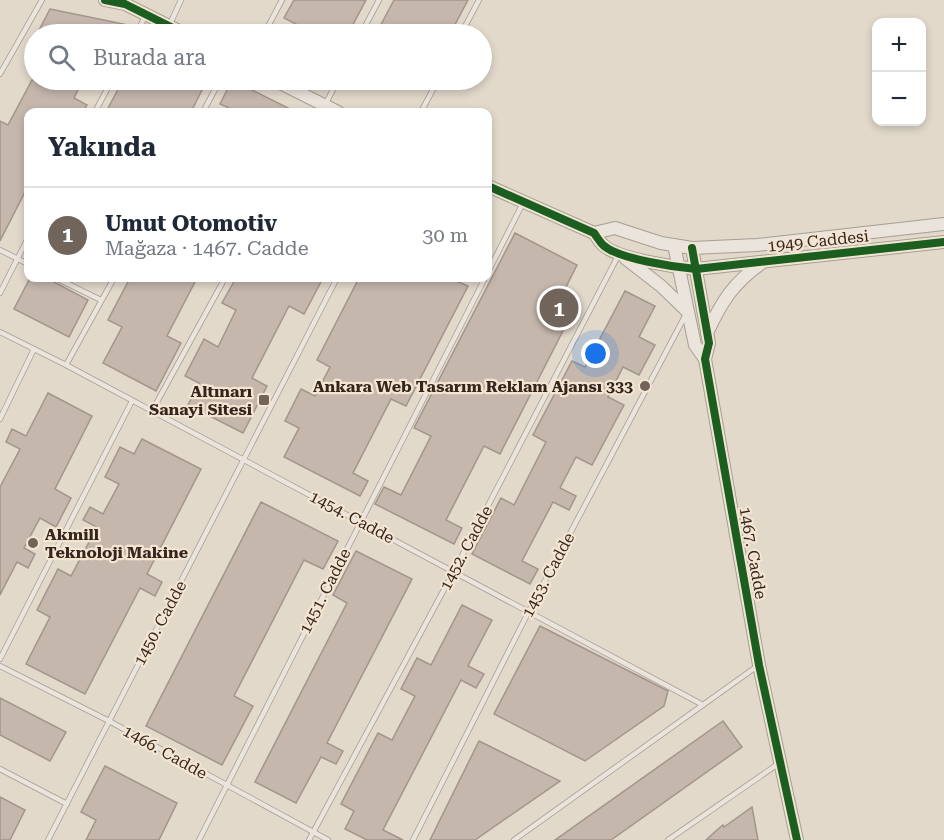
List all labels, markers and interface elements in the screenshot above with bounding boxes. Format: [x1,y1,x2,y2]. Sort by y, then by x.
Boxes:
map controls [872,18,926,126]
button: + [872,18,926,72]
search box [24,24,492,90]
icon: search [45,41,78,74]
text: Burada ara [93,45,206,70]
button: − [872,72,926,126]
text: Yakında [48,132,156,162]
text: Umut Otomotiv [105,211,277,236]
text: 1 [62,223,73,247]
text: 30 m [422,223,468,247]
street label: 1949 Caddesi [766,226,870,256]
text: Mağaza · 1467. Cadde [105,236,309,260]
pin: 1 [540,286,578,330]
your location [581,339,610,368]
place label: Ankara Web Tasarım Reklam Ajansı 333 [313,377,633,396]
marker: Ankara Web Tasarım Reklam Ajansı 333 [638,379,652,393]
place label: Altınarı Sanayi Sitesi [149,382,253,419]
marker: Altınarı Sanayi Sitesi [257,393,271,407]
street label: 1454. Cadde [306,487,398,547]
street label: 1452. Cadde [436,502,496,594]
street label: 1467. Cadde [736,505,770,601]
place label: Akmill Teknoloji Makine [45,525,188,562]
street label: 1453. Cadde [518,529,578,621]
marker: Akmill Teknoloji Makine [26,536,40,550]
street label: 1451. Cadde [295,545,355,637]
street label: 1450. Cadde [130,577,190,669]
street label: 1466. Cadde [120,721,211,783]

